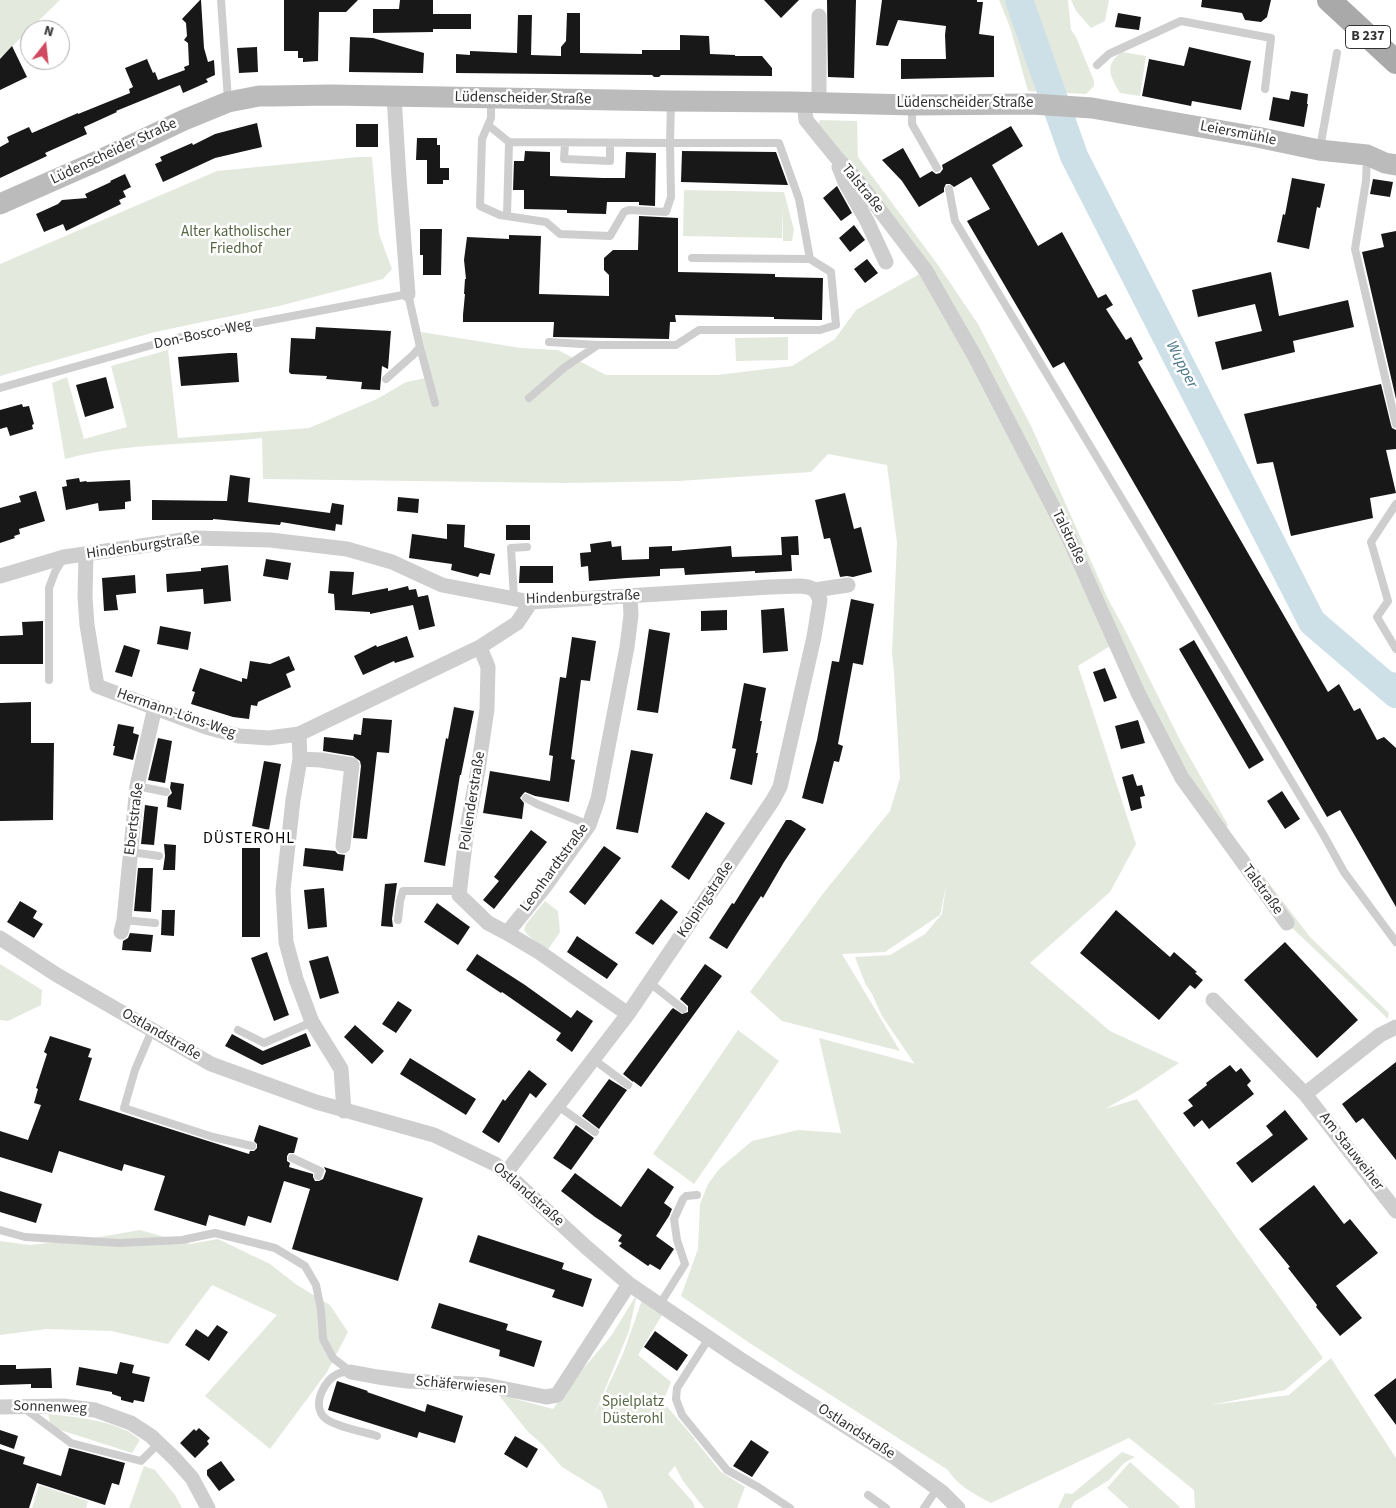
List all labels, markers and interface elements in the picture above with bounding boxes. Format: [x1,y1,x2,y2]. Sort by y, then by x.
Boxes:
north arrow [20,20,70,70]
text: N [42,21,56,42]
road number: B 237 [1346,26,1390,48]
street label: Lüdenscheider Straße [454,89,592,109]
street label: Lüdenscheider Straße [897,95,1033,113]
street label: Lüdenscheider Straße [48,115,180,189]
street label: Leiersmühle [1198,118,1278,150]
street label: Talstraße [837,161,887,217]
park label: Alter katholischer Friedhof [181,224,291,259]
street label: Don-Bosco-Weg [153,316,253,354]
water label: Wupper [1161,338,1201,392]
street label: Talstraße [1047,507,1089,567]
street label: Hindenburgstraße [85,530,201,564]
street label: Hindenburgstraße [526,587,640,609]
street label: Hermann-Löns-Weg [114,685,238,743]
street label: Pollenderstraße [456,750,490,852]
street label: Ebertstraße [122,782,148,856]
street label: Leonhardtstraße [517,820,593,916]
district label: DÜSTEROHL [202,829,296,849]
street label: Kolpingstraße [674,859,738,941]
street label: Talstraße [1238,861,1286,919]
street label: Ostlandstraße [118,1005,204,1065]
street label: Am Stauweiher [1315,1109,1387,1195]
street label: Ostlandstraße [489,1159,567,1231]
street label: Schäferwiesen [415,1373,507,1399]
park label: Spielplatz Düsterohl [602,1394,664,1429]
street label: Sonnenweg [13,1398,87,1418]
street label: Ostlandstraße [814,1400,898,1464]

